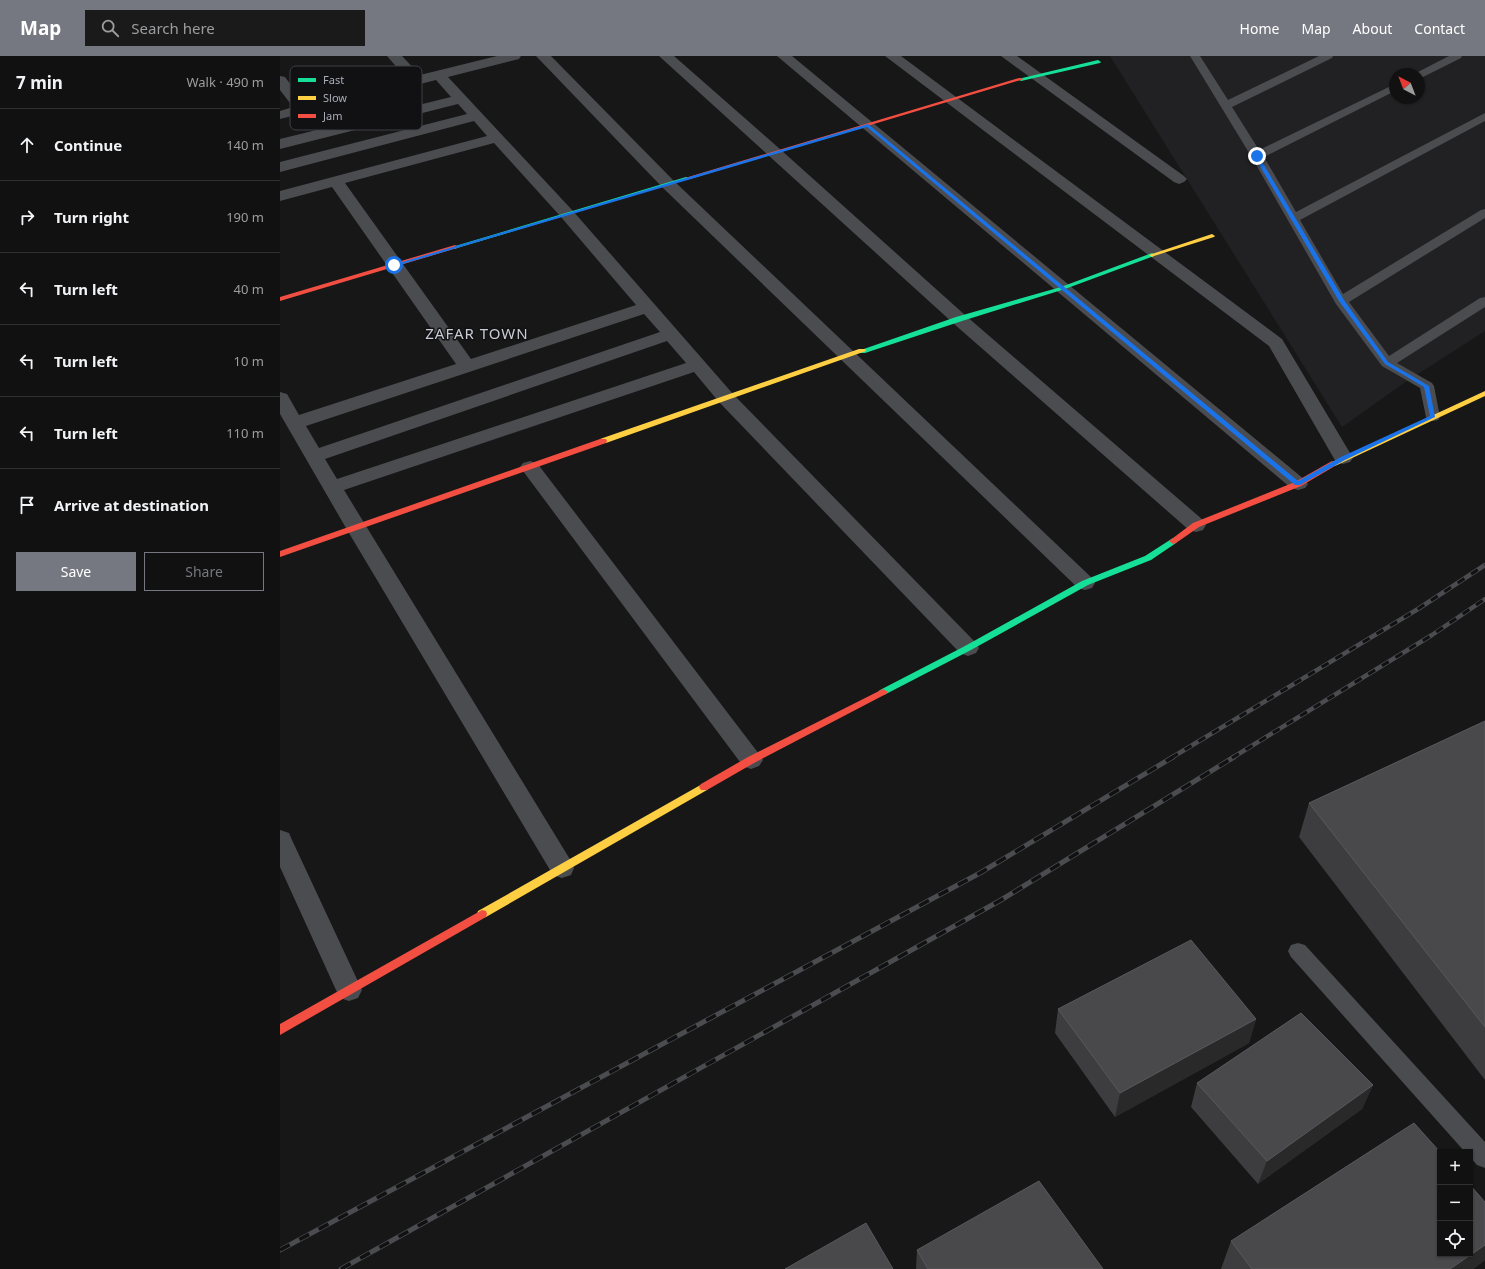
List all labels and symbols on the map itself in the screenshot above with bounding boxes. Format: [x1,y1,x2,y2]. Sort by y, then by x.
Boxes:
legend [290,66,422,130]
north arrow [1389,68,1425,104]
text: Fast [323,72,344,87]
text: Slow [323,90,347,105]
text: Jam [322,108,342,123]
route end [1248,147,1266,165]
route start [385,256,403,274]
district label: ZAFAR TOWN [425,323,529,343]

